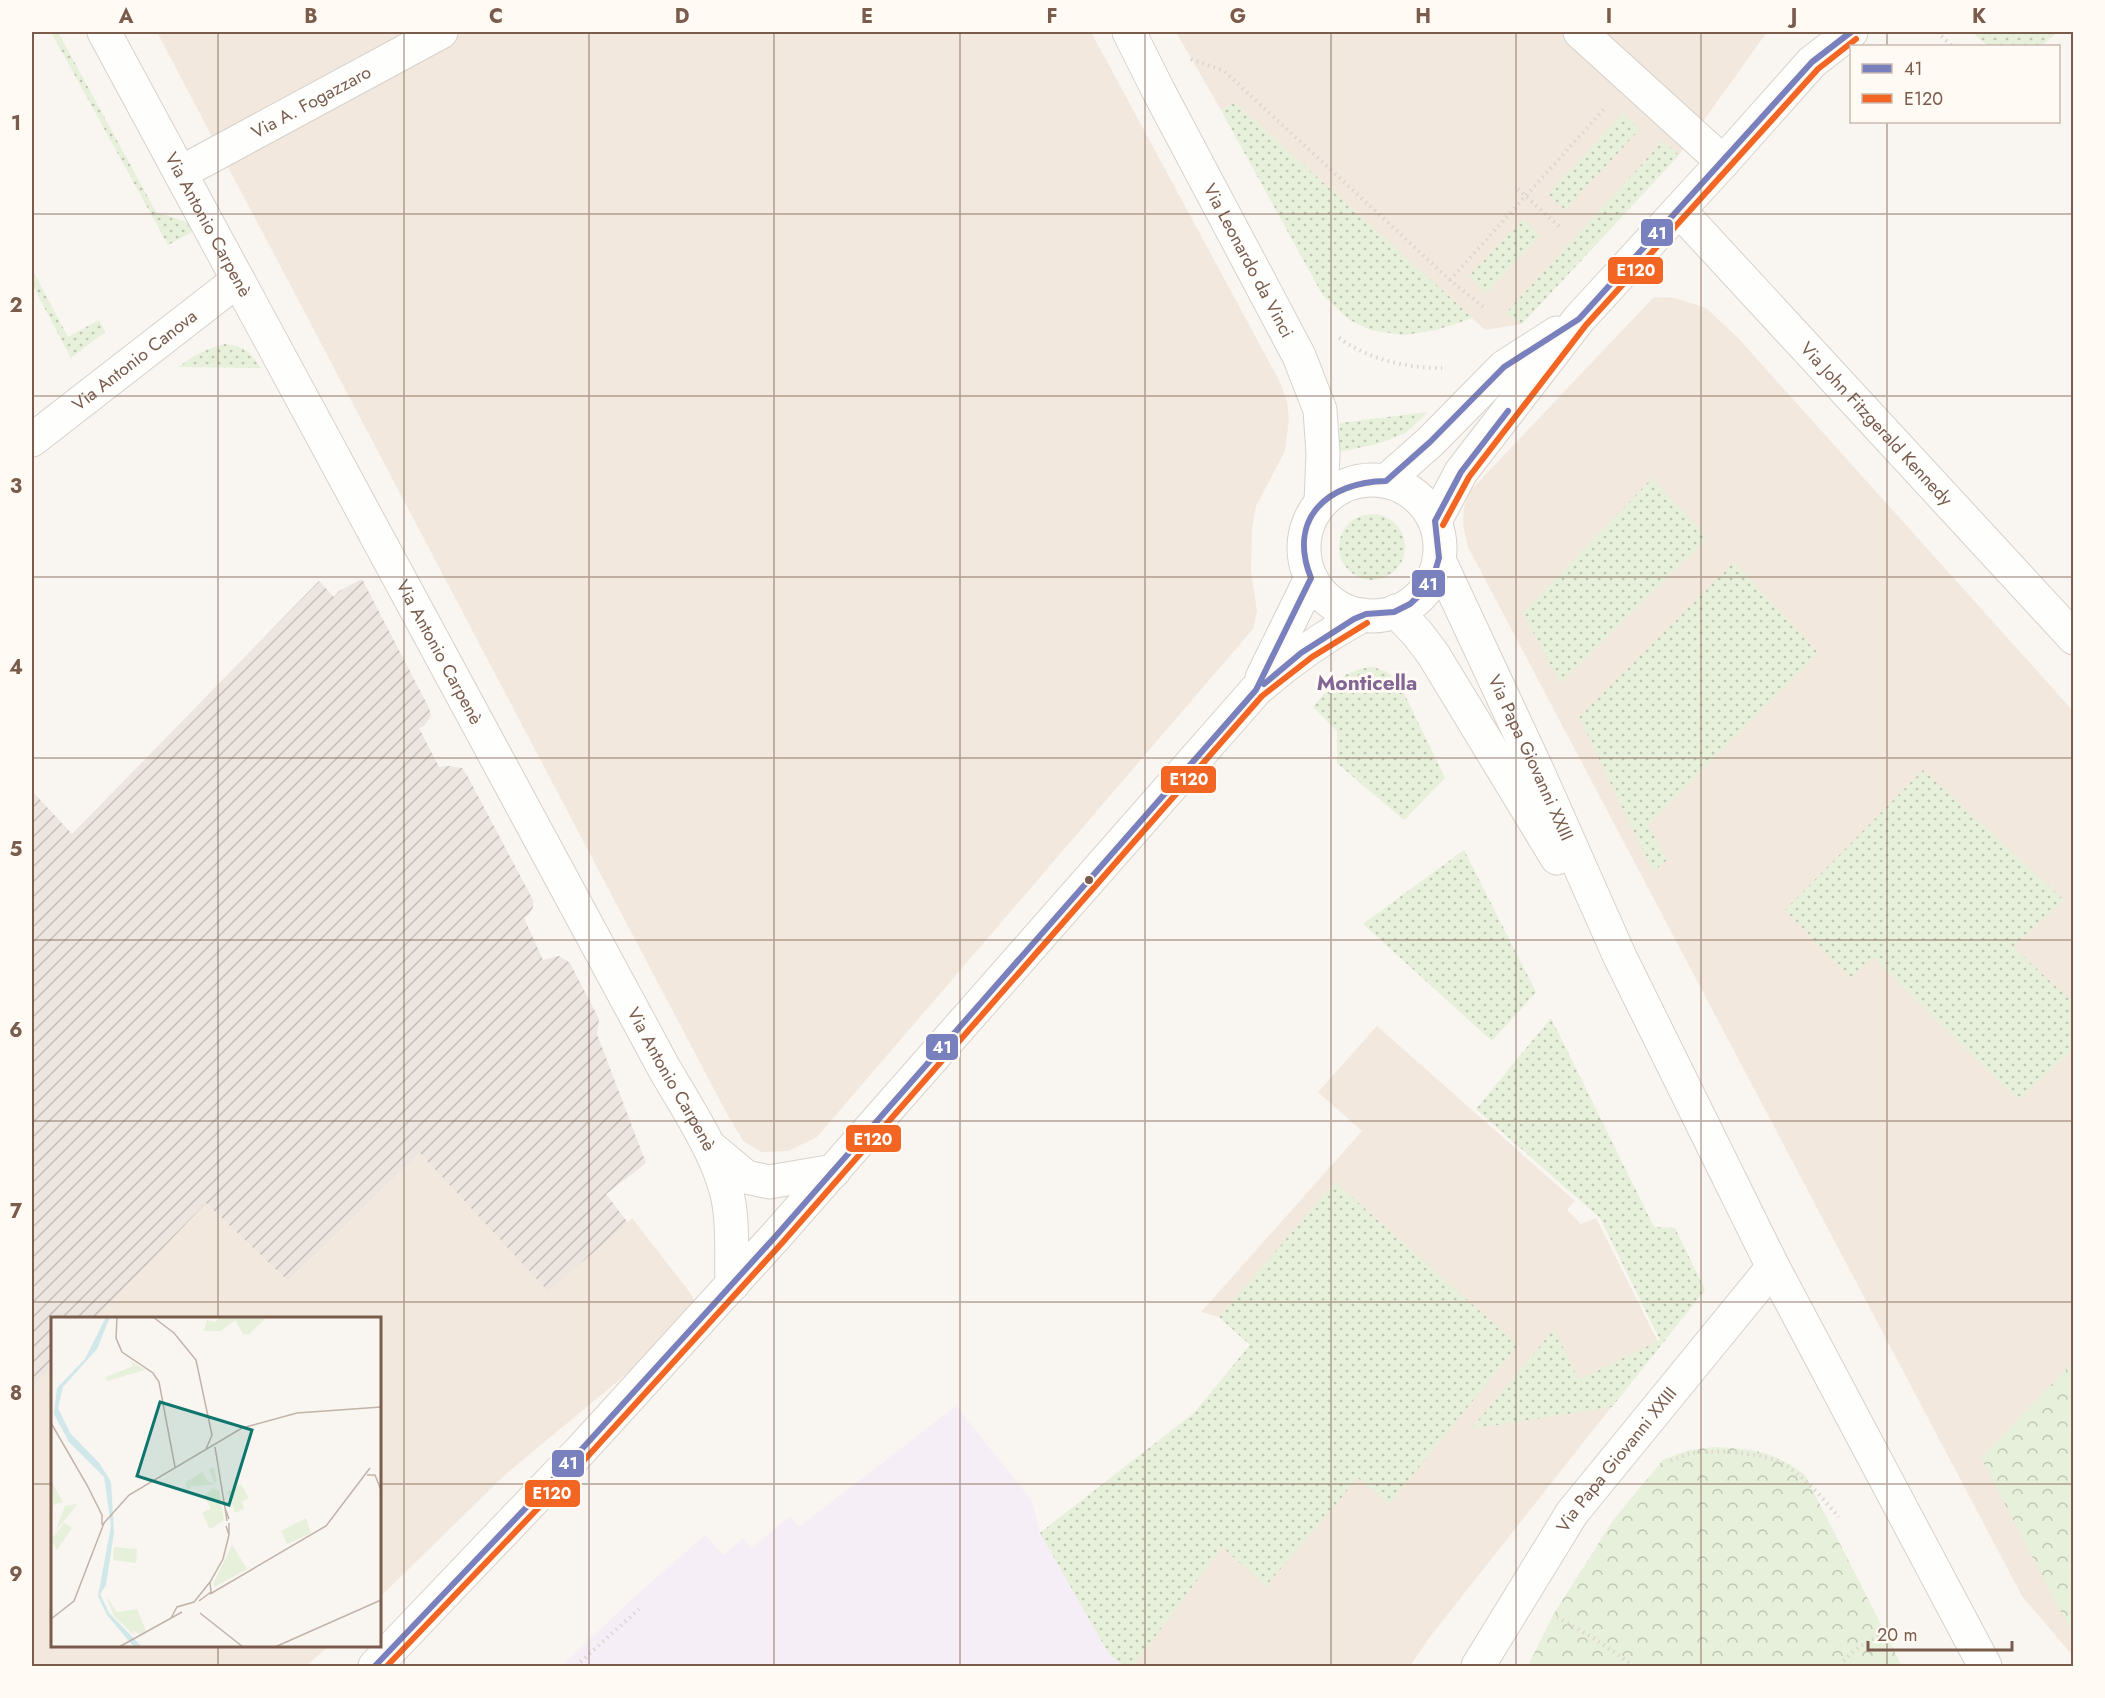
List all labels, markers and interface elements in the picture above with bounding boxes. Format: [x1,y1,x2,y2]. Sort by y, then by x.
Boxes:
text: A [118,2,134,31]
text: B [304,2,318,31]
text: C [489,2,503,31]
text: D [675,2,689,31]
text: E [861,2,873,31]
text: F [1046,2,1058,31]
text: G [1230,2,1246,31]
text: H [1415,2,1431,31]
text: I [1606,2,1612,31]
text: J [1787,2,1797,31]
text: K [1972,2,1986,31]
legend [1850,45,2060,123]
text: 41 [1904,56,1923,82]
street label: Via A. Fogazzaro [247,59,376,145]
text: E120 [1904,86,1943,112]
text: 1 [11,109,21,138]
street label: Via Antonio Carpenè [158,148,258,302]
street label: Via Leonardo da Vinci [1197,179,1300,342]
line badge: 41 [1640,218,1674,247]
text: 41 [1647,222,1667,245]
line badge: E120 [1607,256,1664,285]
text: E120 [1617,259,1655,282]
text: 2 [9,291,23,320]
street label: Via Antonio Canova [67,303,203,417]
street label: Via John Fitzgerald Kennedy [1794,336,1959,512]
text: 3 [10,472,22,501]
line badge: 41 [1411,569,1446,598]
text: 41 [1418,573,1438,596]
street label: Via Antonio Carpenè [390,575,489,729]
text: 4 [9,653,23,682]
district label: Monticella [1317,668,1417,698]
street label: Via Papa Giovanni XXIII [1481,670,1580,845]
line badge: E120 [1160,765,1217,794]
text: E120 [1170,768,1208,791]
text: 5 [10,835,23,864]
unlabelled marker [1083,874,1095,886]
street label: Via Antonio Carpenè [621,1003,722,1155]
text: 6 [9,1016,23,1045]
line badge: 41 [925,1033,959,1061]
text: 41 [932,1036,952,1059]
line badge: E120 [845,1124,902,1153]
text: E120 [854,1128,892,1151]
text: 7 [10,1197,23,1226]
inset map [51,1317,381,1647]
text: 8 [10,1379,22,1408]
street label: Via Papa Giovanni XXIII [1550,1381,1683,1537]
line badge: 41 [551,1449,585,1478]
text: 41 [558,1452,578,1475]
line badge: E120 [524,1479,581,1508]
text: E120 [533,1482,571,1505]
text: 9 [9,1560,23,1589]
scale bar [1868,1614,2012,1652]
text: 20 m [1877,1622,1917,1648]

